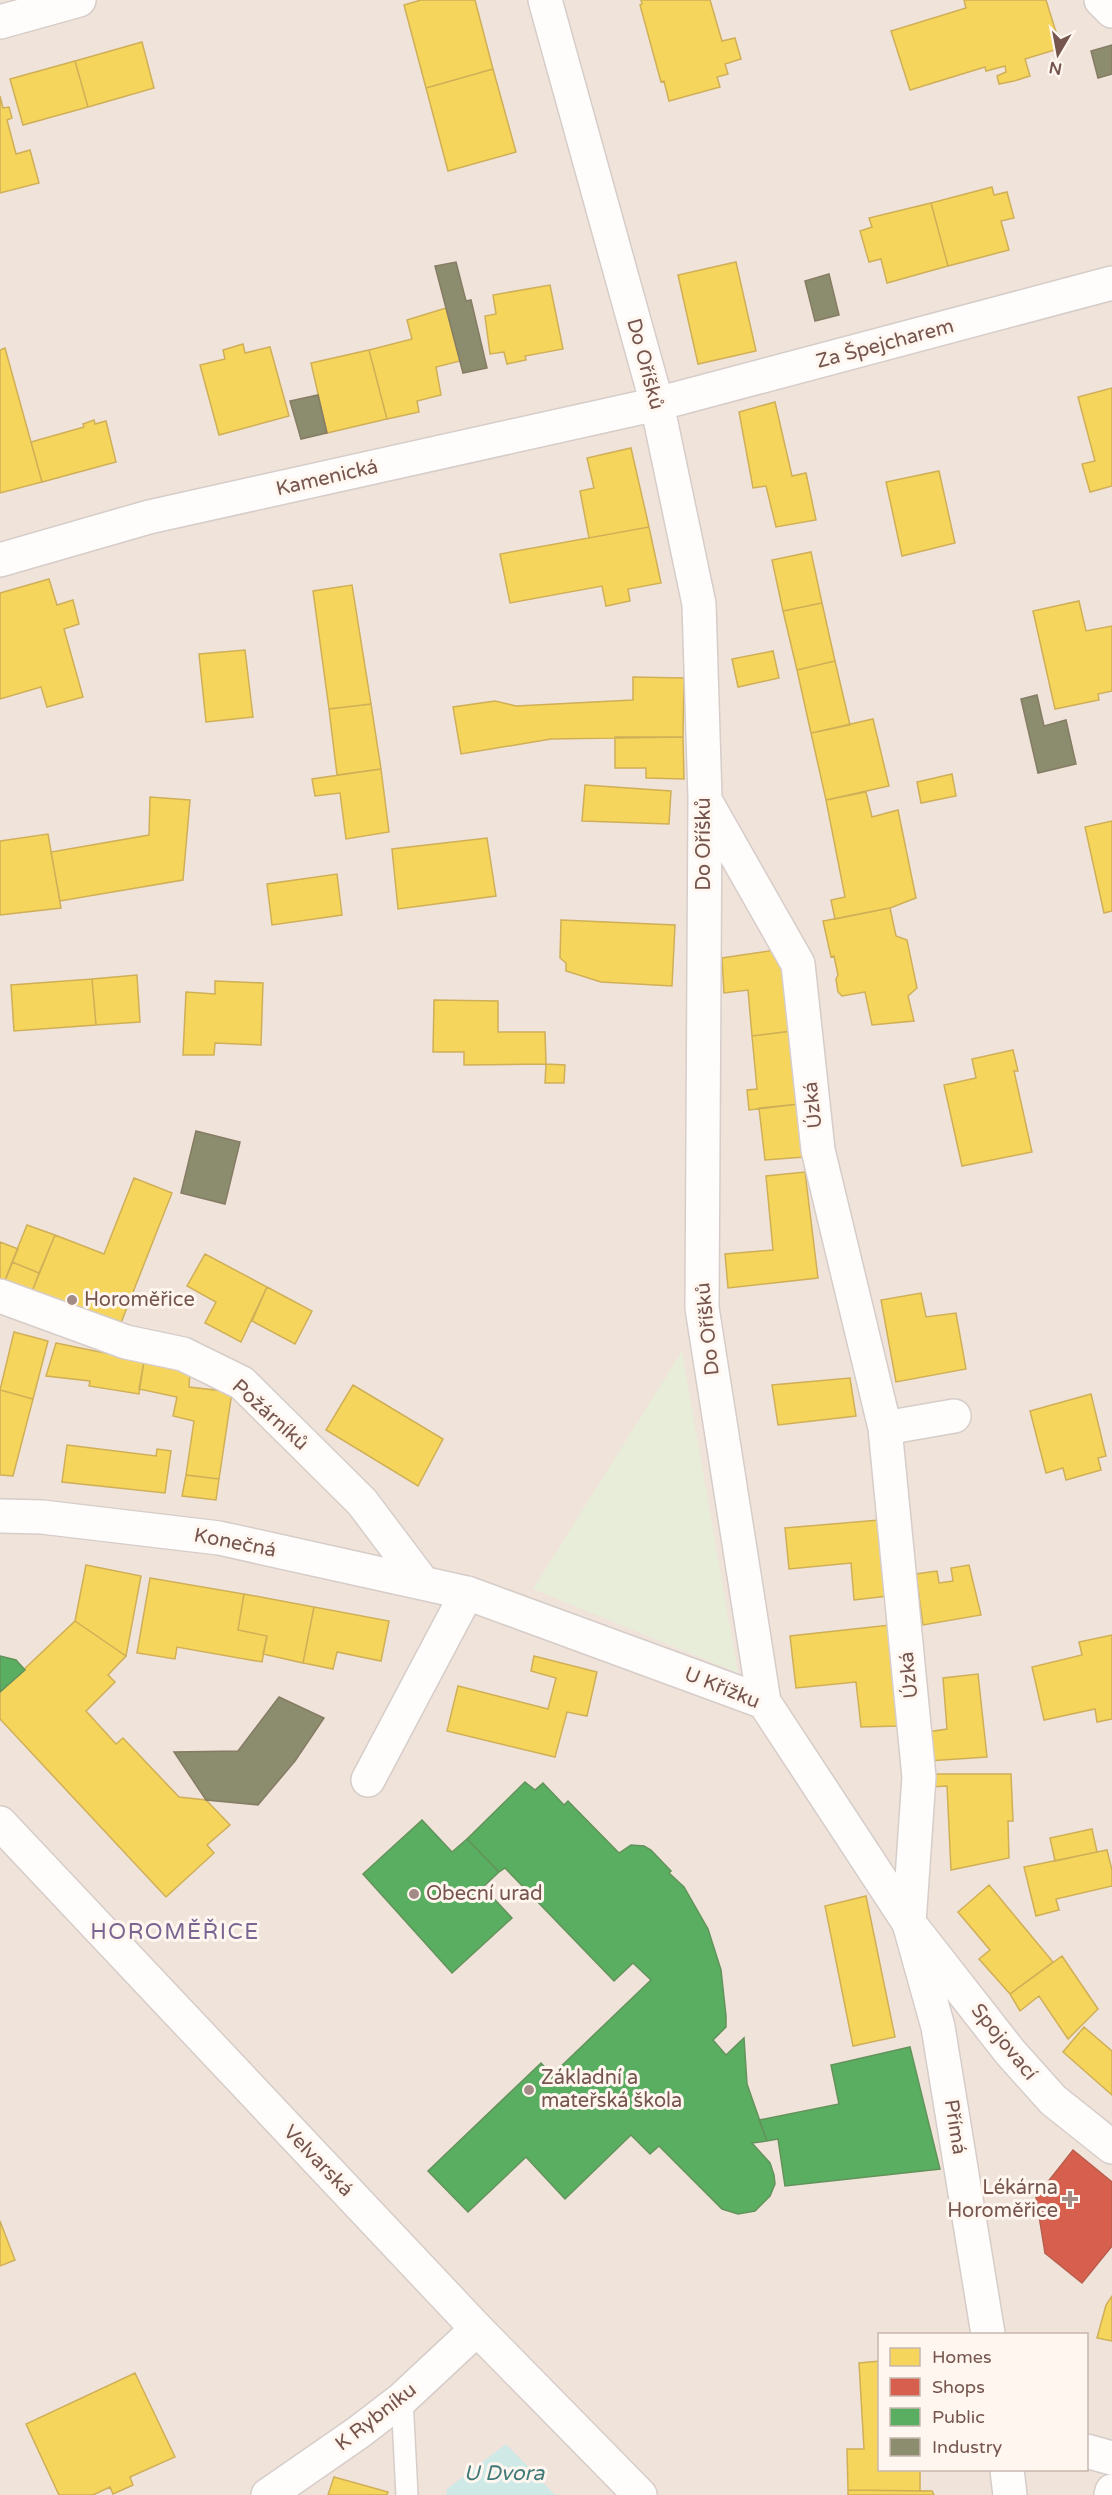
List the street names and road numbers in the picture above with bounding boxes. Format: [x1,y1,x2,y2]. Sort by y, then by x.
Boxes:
street label: Za Špejcharem [813,313,956,374]
street label: Do Oříšků [621,316,669,412]
street label: Kamenická [274,455,380,501]
street label: Do Oříšků [692,797,716,891]
street label: Úzká [798,1080,827,1130]
street label: Do Oříšků [691,1281,725,1377]
street label: Požárníků [227,1374,313,1456]
street label: Konečná [192,1523,278,1563]
street label: Úzká [894,1650,923,1700]
street label: U Křížku [681,1662,763,1714]
street label: Spojovací [966,1999,1042,2085]
street label: Přímá [939,2098,971,2156]
street label: Velvarská [278,2120,358,2202]
street label: K Rybníku [331,2378,421,2456]

